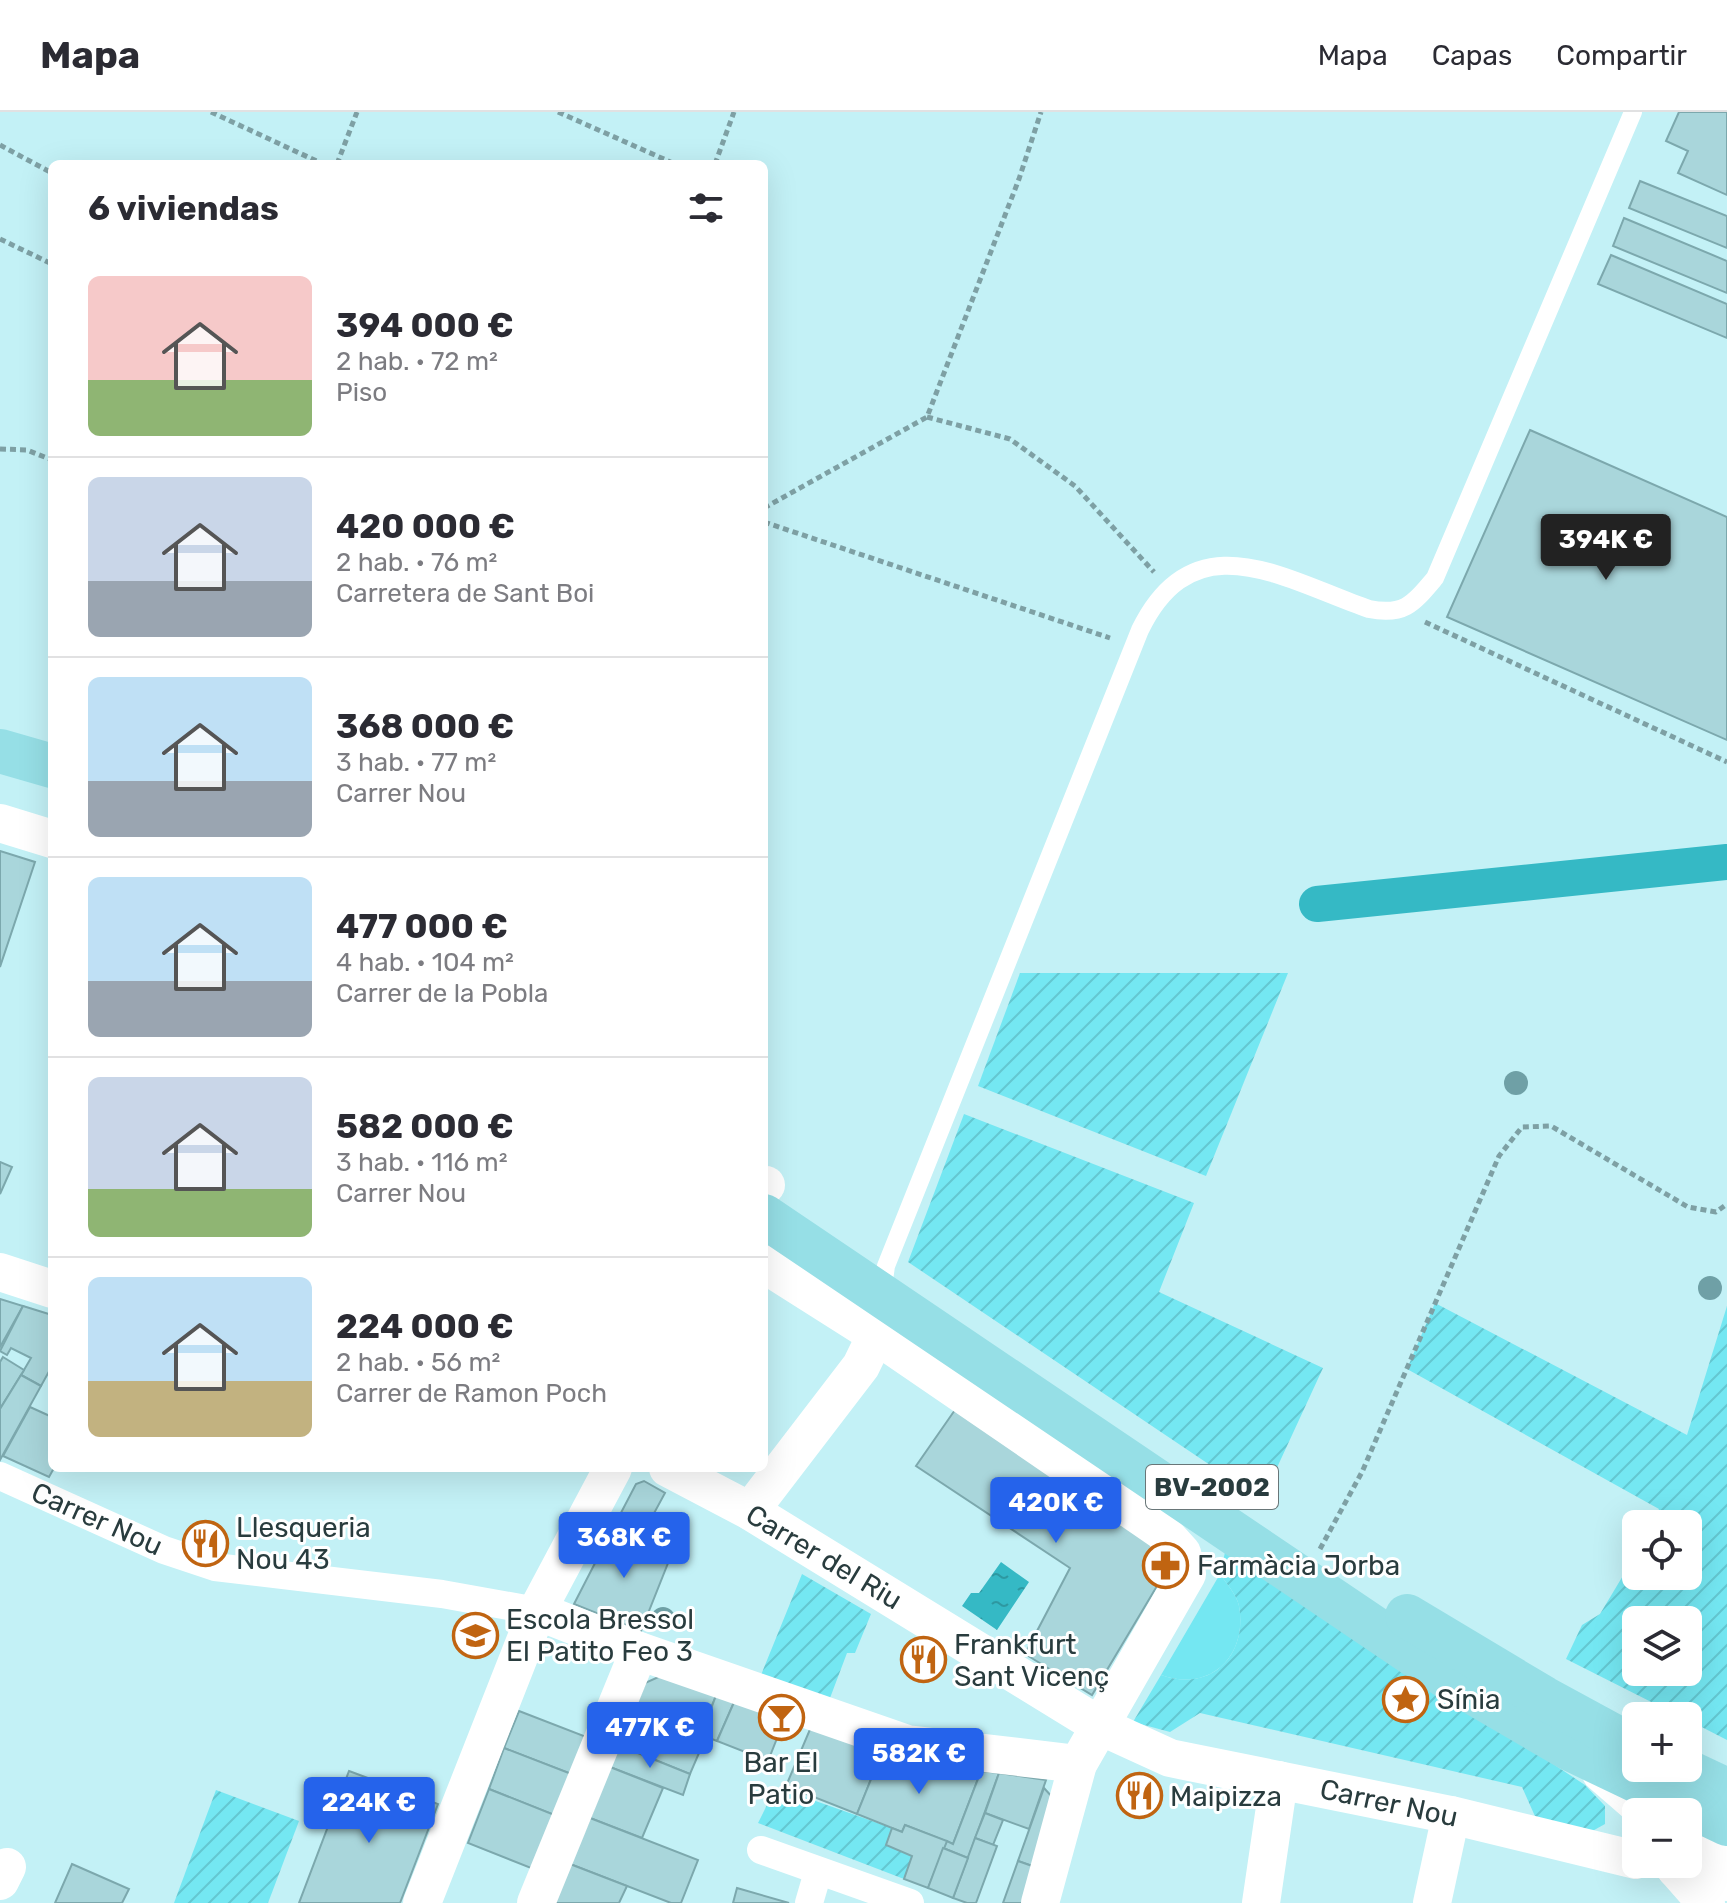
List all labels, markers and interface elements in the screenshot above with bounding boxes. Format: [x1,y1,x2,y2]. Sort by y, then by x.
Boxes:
text: Mapa [40,32,140,78]
text: Mapa [1318,39,1388,72]
text: Capas [1432,39,1512,72]
text: Compartir [1556,39,1687,72]
icon: filters [684,186,728,230]
text: 6 viviendas [88,188,279,229]
text: 394 000 € [336,305,514,346]
icon: home [152,308,248,404]
text: 2 hab. · 72 m² [336,346,498,377]
text: Piso [336,377,387,408]
text: 420 000 € [336,506,515,547]
icon: home [152,509,248,605]
pin: 394K € [1541,514,1671,582]
text: 394K € [1559,524,1653,555]
text: 2 hab. · 76 m² [336,547,497,578]
text: Carretera de Sant Boi [336,578,594,609]
text: 368 000 € [336,706,514,747]
icon: home [152,709,248,805]
text: 3 hab. · 77 m² [336,747,496,778]
text: Carrer Nou [336,778,466,809]
text: 477 000 € [336,906,508,947]
icon: home [152,909,248,1005]
text: 4 hab. · 104 m² [336,947,514,978]
text: Carrer de la Pobla [336,978,548,1009]
text: 582 000 € [336,1106,514,1147]
icon: home [152,1109,248,1205]
text: 3 hab. · 116 m² [336,1147,508,1178]
text: Carrer Nou [336,1178,466,1209]
text: 224 000 € [336,1306,514,1347]
icon: home [152,1309,248,1405]
text: 2 hab. · 56 m² [336,1347,500,1378]
text: Carrer de Ramon Poch [336,1378,607,1409]
road number: BV-2002 [1146,1465,1278,1509]
street label: Carrer Nou [26,1475,168,1563]
pin: 420K € [991,1477,1121,1545]
text: 420K € [1008,1487,1104,1518]
street label: Carrer del Riu [740,1498,908,1616]
map controls [1622,1510,1702,1878]
button: locate [1622,1510,1702,1590]
place label: Llesqueria Nou 43 [236,1511,371,1576]
pin: 368K € [559,1512,689,1580]
restaurant icon: Llesqueria Nou 43 [181,1519,229,1567]
text: 368K € [577,1522,671,1553]
pharmacy icon: Farmàcia Jorba [1142,1541,1190,1589]
place label: Farmàcia Jorba [1197,1549,1400,1582]
place label: Escola Bressol El Patito Feo 3 [506,1603,694,1668]
button: layers [1622,1606,1702,1686]
school or university icon: Escola Bressol El Patito Feo 3 [451,1611,499,1659]
place label: Frankfurt Sant Vicenç [954,1628,1109,1693]
restaurant icon: Frankfurt Sant Vicenç [899,1636,947,1684]
place icon: Sínia [1382,1675,1430,1723]
place label: Sínia [1437,1683,1500,1716]
bar icon: Bar El Patio [757,1694,805,1742]
pin: 477K € [585,1702,715,1770]
button: + [1622,1702,1702,1782]
text: 477K € [605,1712,695,1743]
pin: 582K € [854,1728,984,1796]
text: 582K € [872,1738,966,1769]
place label: Bar El Patio [744,1746,818,1811]
restaurant icon: Maipizza [1115,1772,1163,1820]
street label: Carrer Nou [1317,1772,1461,1834]
pin: 224K € [304,1777,434,1845]
place label: Maipizza [1170,1780,1282,1813]
text: 224K € [322,1787,416,1818]
button: − [1622,1798,1702,1878]

